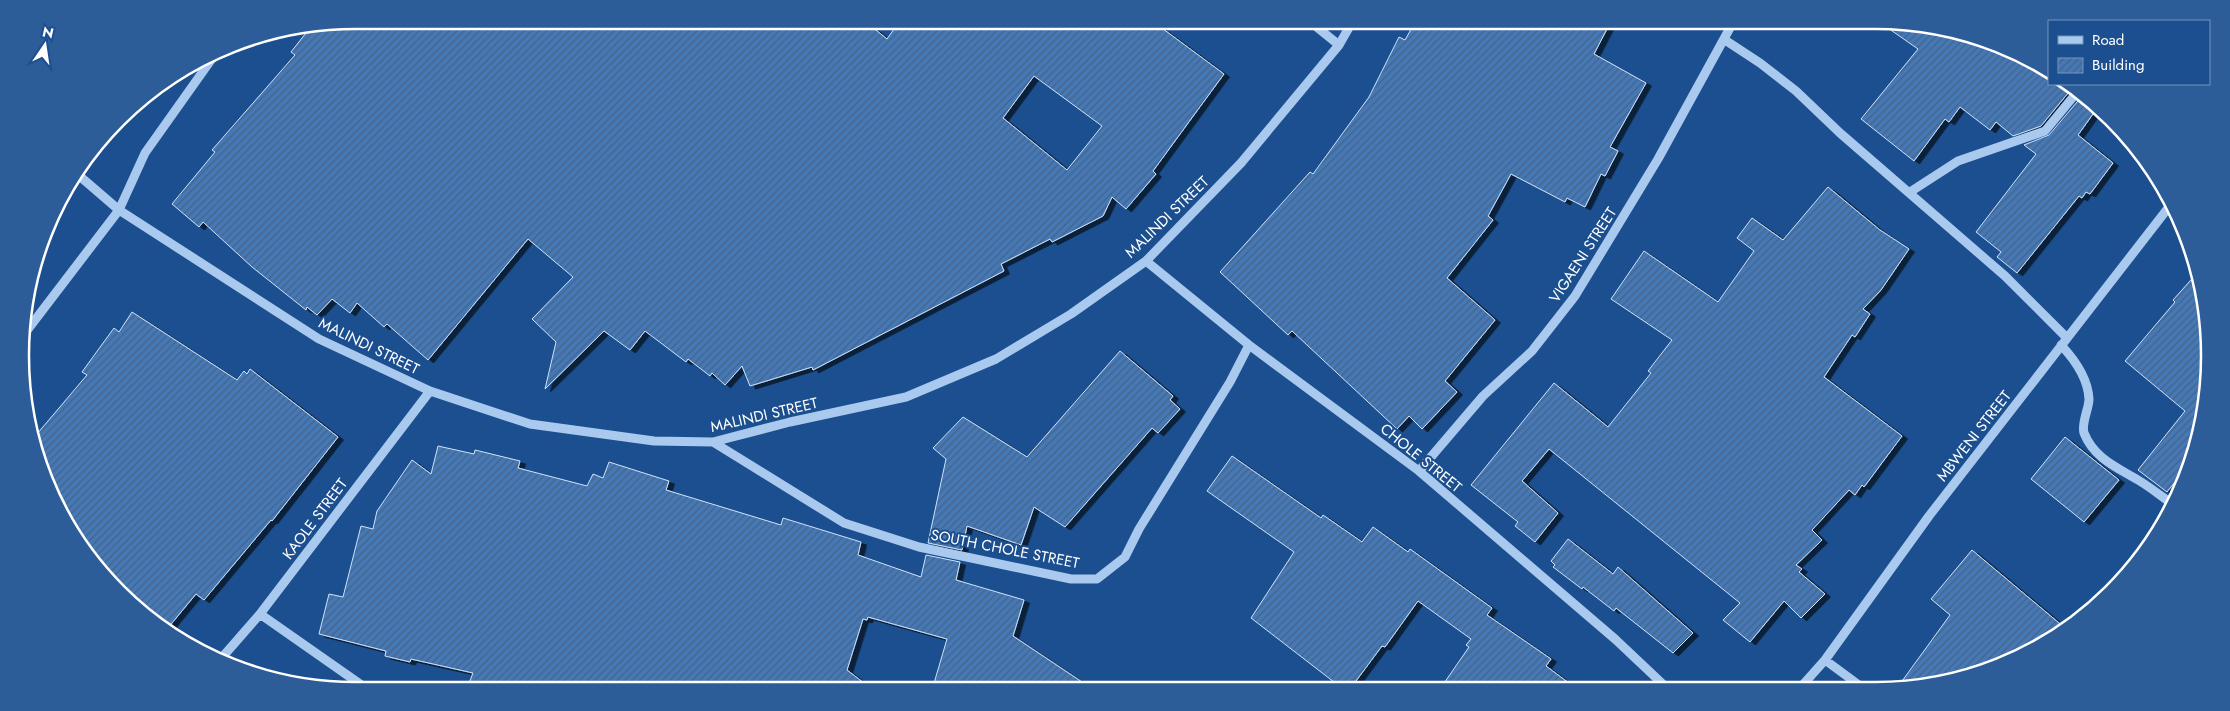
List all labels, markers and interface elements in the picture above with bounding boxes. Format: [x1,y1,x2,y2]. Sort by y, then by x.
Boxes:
north arrow [20,20,70,70]
legend [2048,20,2210,85]
text: N [40,21,56,43]
text: Road [2092,29,2124,51]
text: Building [2092,54,2144,76]
street label: MALINDI STREET [1120,171,1214,263]
street label: VIGAENI STREET [1544,203,1622,307]
street label: MALINDI STREET [315,312,423,380]
street label: MBWENI STREET [1931,386,2017,486]
street label: MALINDI STREET [708,392,820,438]
street label: CHOLE STREET [1375,418,1467,498]
street label: KAOLE STREET [277,474,353,564]
street label: SOUTH CHOLE STREET [929,524,1081,574]

